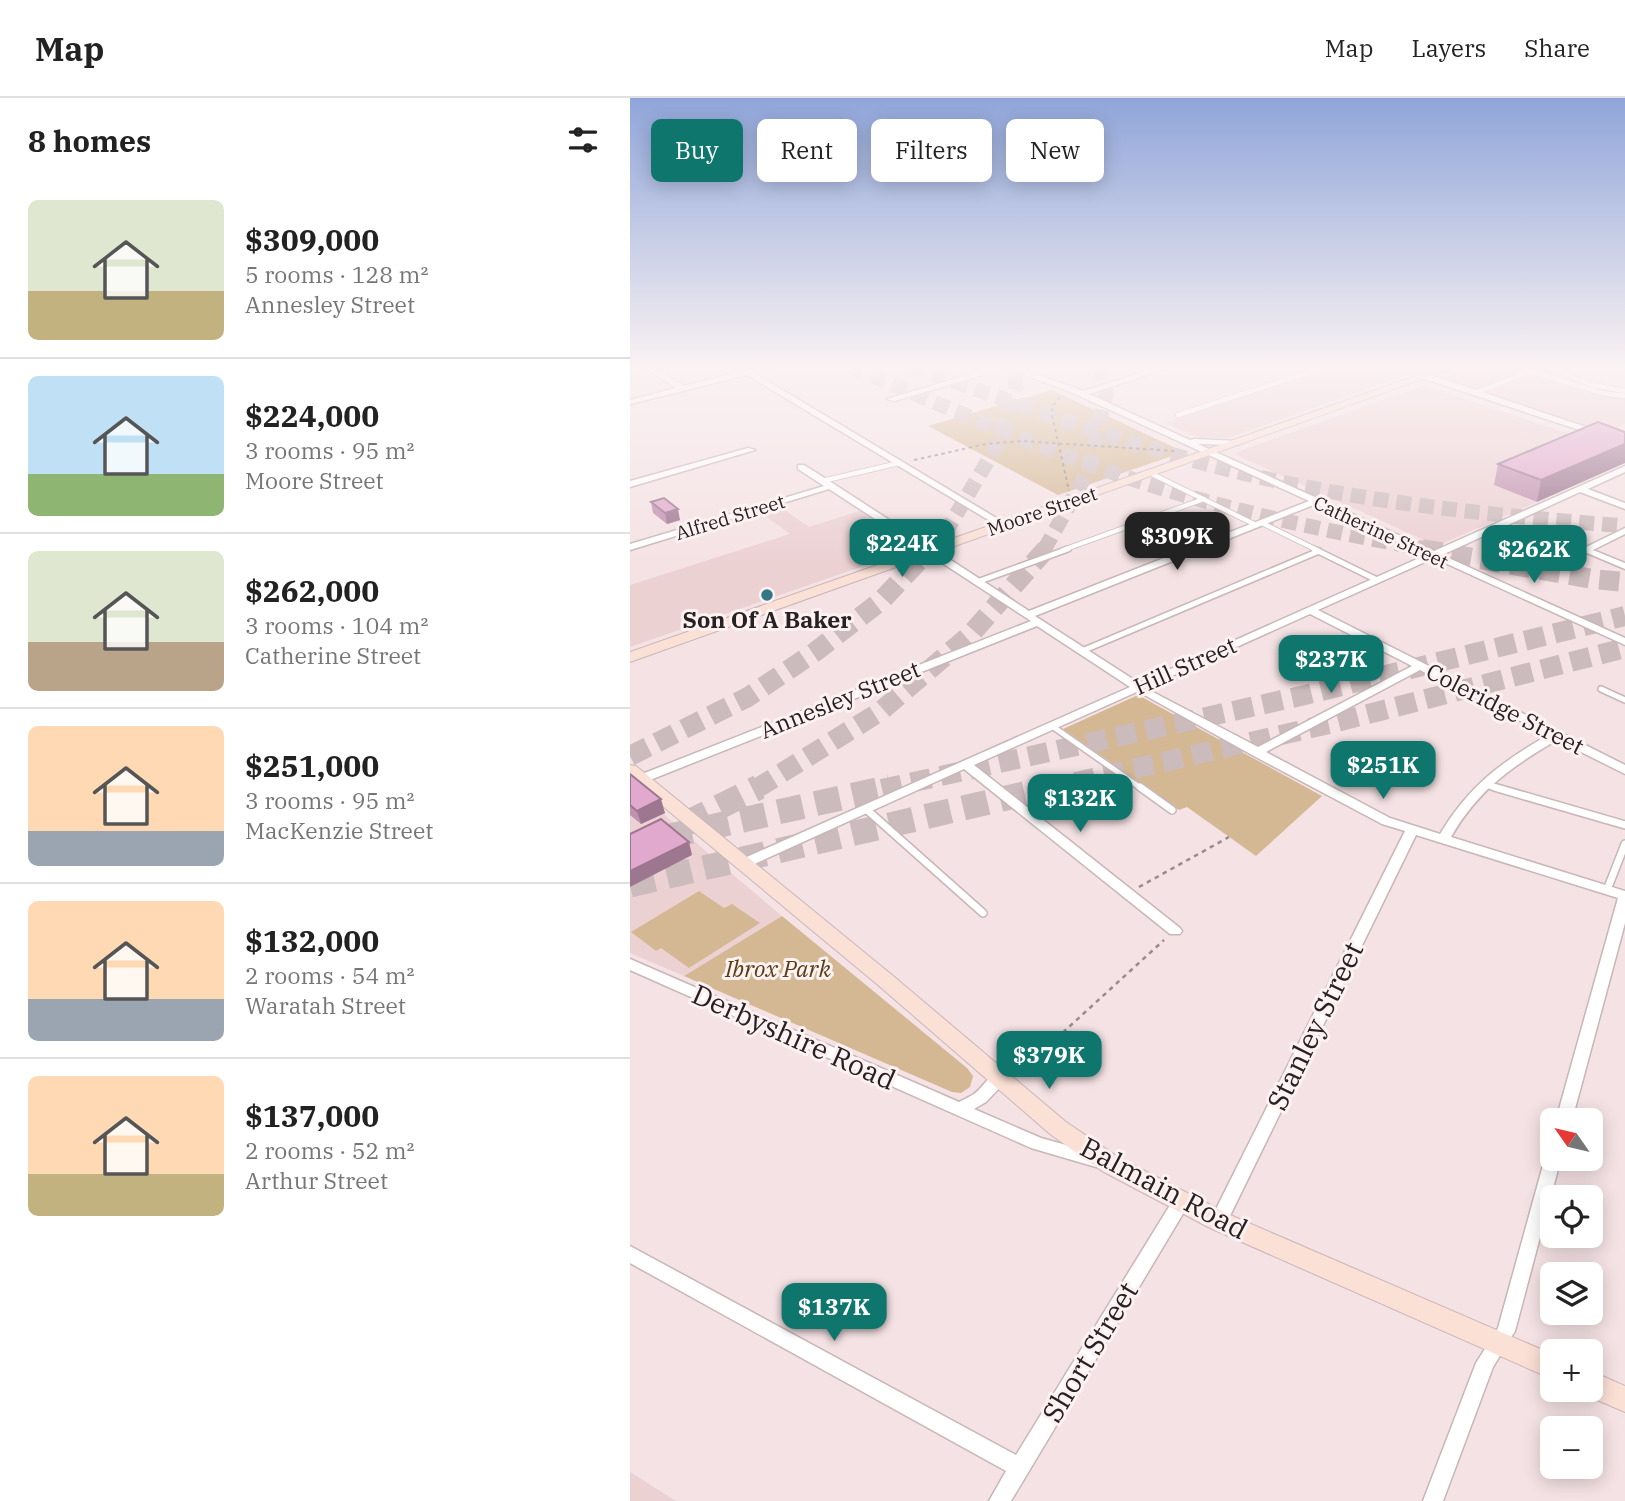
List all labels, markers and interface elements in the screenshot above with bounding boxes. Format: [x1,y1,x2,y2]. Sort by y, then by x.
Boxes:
text: Map [35,27,104,70]
text: Map [1325,32,1373,64]
text: Layers [1411,32,1486,64]
text: Share [1524,32,1590,64]
chip: Buy [651,119,743,182]
chip: Rent [757,119,857,182]
chip: Filters [871,119,992,182]
chip: New [1006,119,1104,182]
text: 8 homes [28,121,151,160]
icon: filters [564,121,602,159]
text: $309,000 [245,220,379,259]
icon: home [84,228,168,312]
text: 5 rooms · 128 m² [245,259,428,289]
text: Annesley Street [245,289,415,319]
text: $224,000 [245,396,379,435]
icon: home [84,404,168,488]
text: 3 rooms · 95 m² [245,435,415,465]
text: Moore Street [245,465,384,495]
street label: Moore Street [984,481,1100,541]
street label: Alfred Street [672,489,788,545]
street label: Catherine Street [1310,490,1452,574]
pin: $309K [1128,512,1226,572]
pin: $224K [853,519,951,579]
text: $309K [1141,520,1213,550]
pin: $262K [1485,526,1583,585]
text: $224K [866,527,938,557]
text: $262K [1498,533,1570,563]
text: $262,000 [245,571,379,610]
icon: home [84,579,168,663]
marker: Son Of A Baker [759,587,775,603]
place label: Son Of A Baker [682,604,852,634]
text: 3 rooms · 104 m² [245,610,428,640]
street label: Hill Street [1129,629,1241,701]
pin: $237K [1282,636,1380,695]
text: Catherine Street [245,640,421,670]
text: $237K [1295,643,1367,673]
street label: Annesley Street [755,653,924,745]
street label: Coleridge Street [1422,655,1589,761]
pin: $251K [1334,742,1432,801]
text: $251,000 [245,746,379,785]
text: $251K [1347,749,1419,779]
icon: home [84,754,168,838]
pin: $132K [1031,774,1129,834]
text: $132K [1044,782,1116,812]
text: 3 rooms · 95 m² [245,785,415,815]
text: MacKenzie Street [245,815,433,845]
text: $132,000 [245,921,379,960]
icon: home [84,929,168,1013]
street label: Stanley Street [1258,935,1371,1116]
park label: Ibrox Park [724,953,832,983]
text: 2 rooms · 54 m² [245,960,415,990]
street label: Derbyshire Road [687,975,902,1098]
text: Waratah Street [245,990,406,1020]
pin: $379K [1000,1032,1098,1091]
text: $379K [1013,1039,1085,1069]
text: $137,000 [245,1096,379,1135]
icon: home [84,1104,168,1188]
north arrow [1540,1108,1603,1171]
map controls [1540,1108,1603,1479]
street label: Balmain Road [1074,1128,1254,1247]
text: 2 rooms · 52 m² [245,1135,415,1165]
text: Arthur Street [245,1165,388,1195]
button: locate [1540,1185,1603,1248]
button: layers [1540,1262,1603,1325]
street label: Short Street [1033,1275,1146,1429]
pin: $137K [785,1284,883,1343]
text: $137K [798,1291,870,1321]
button: + [1540,1339,1603,1402]
button: − [1540,1416,1603,1479]

